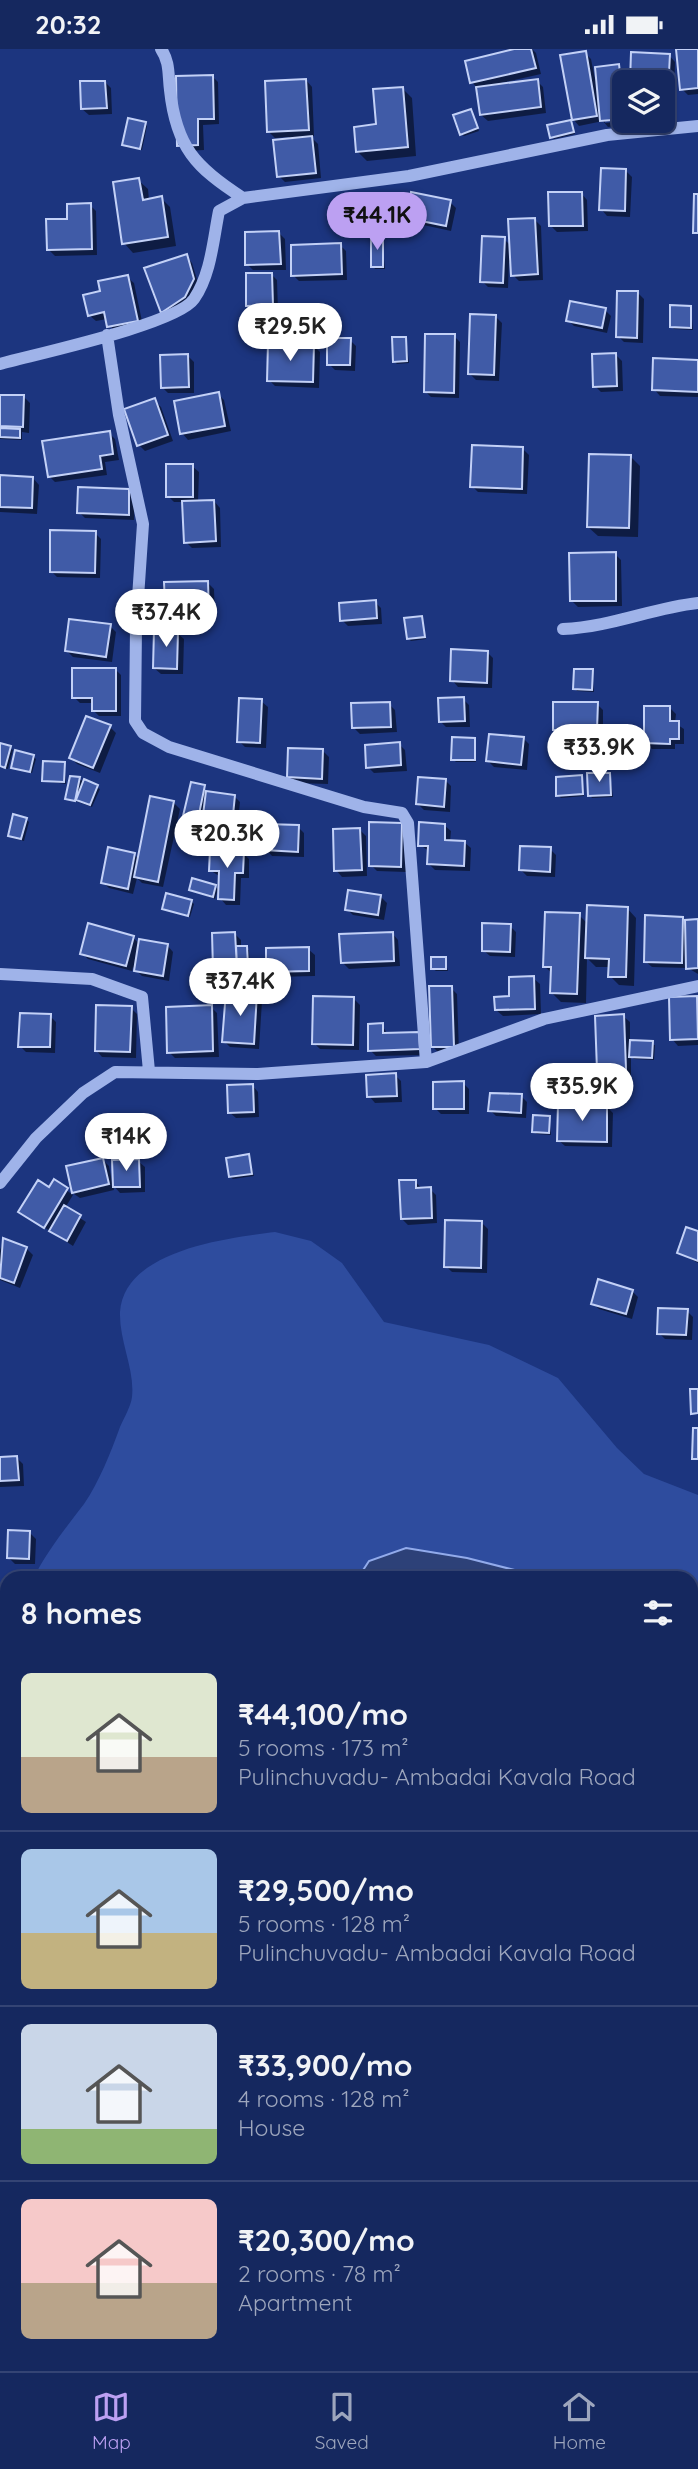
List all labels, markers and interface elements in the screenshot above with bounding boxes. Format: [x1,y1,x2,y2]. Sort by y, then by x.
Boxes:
text: 20:32 [35,8,102,41]
map controls [612,70,675,133]
button: layers [612,70,675,133]
pin: ₹44.1K [320,193,434,252]
text: ₹44.1K [343,200,411,229]
pin: ₹29.5K [233,303,347,363]
text: ₹29.5K [254,311,326,340]
pin: ₹37.4K [109,589,223,649]
text: ₹37.4K [131,597,201,626]
pin: ₹33.9K [542,725,656,784]
text: ₹33.9K [563,732,635,761]
pin: ₹20.3K [170,811,284,870]
text: ₹20.3K [190,818,264,847]
pin: ₹37.4K [183,958,297,1018]
text: ₹37.4K [205,966,275,995]
pin: ₹35.9K [525,1063,639,1123]
text: ₹35.9K [546,1071,618,1100]
pin: ₹14K [85,1113,167,1173]
text: ₹14K [101,1121,151,1150]
text: 8 homes [21,1594,142,1632]
icon: filters [639,1594,677,1632]
text: ₹44,100/mo [238,1695,408,1733]
icon: home [77,1701,161,1785]
text: 5 rooms · 173 m² [238,1733,409,1762]
text: Pulinchuvadu- Ambadai Kavala Road [238,1762,636,1791]
text: ₹29,500/mo [238,1871,414,1909]
icon: home [77,1877,161,1961]
text: 5 rooms · 128 m² [238,1909,410,1938]
text: Pulinchuvadu- Ambadai Kavala Road [238,1938,636,1967]
text: ₹33,900/mo [238,2046,412,2084]
icon: home [77,2052,161,2136]
text: 4 rooms · 128 m² [238,2084,410,2113]
text: House [238,2113,305,2142]
text: ₹20,300/mo [238,2221,415,2259]
icon: home [77,2227,161,2311]
text: 2 rooms · 78 m² [238,2259,401,2288]
text: Apartment [238,2288,352,2317]
tab: Map [92,2388,131,2454]
tab: Saved [315,2388,369,2454]
tab: Home [553,2388,606,2454]

